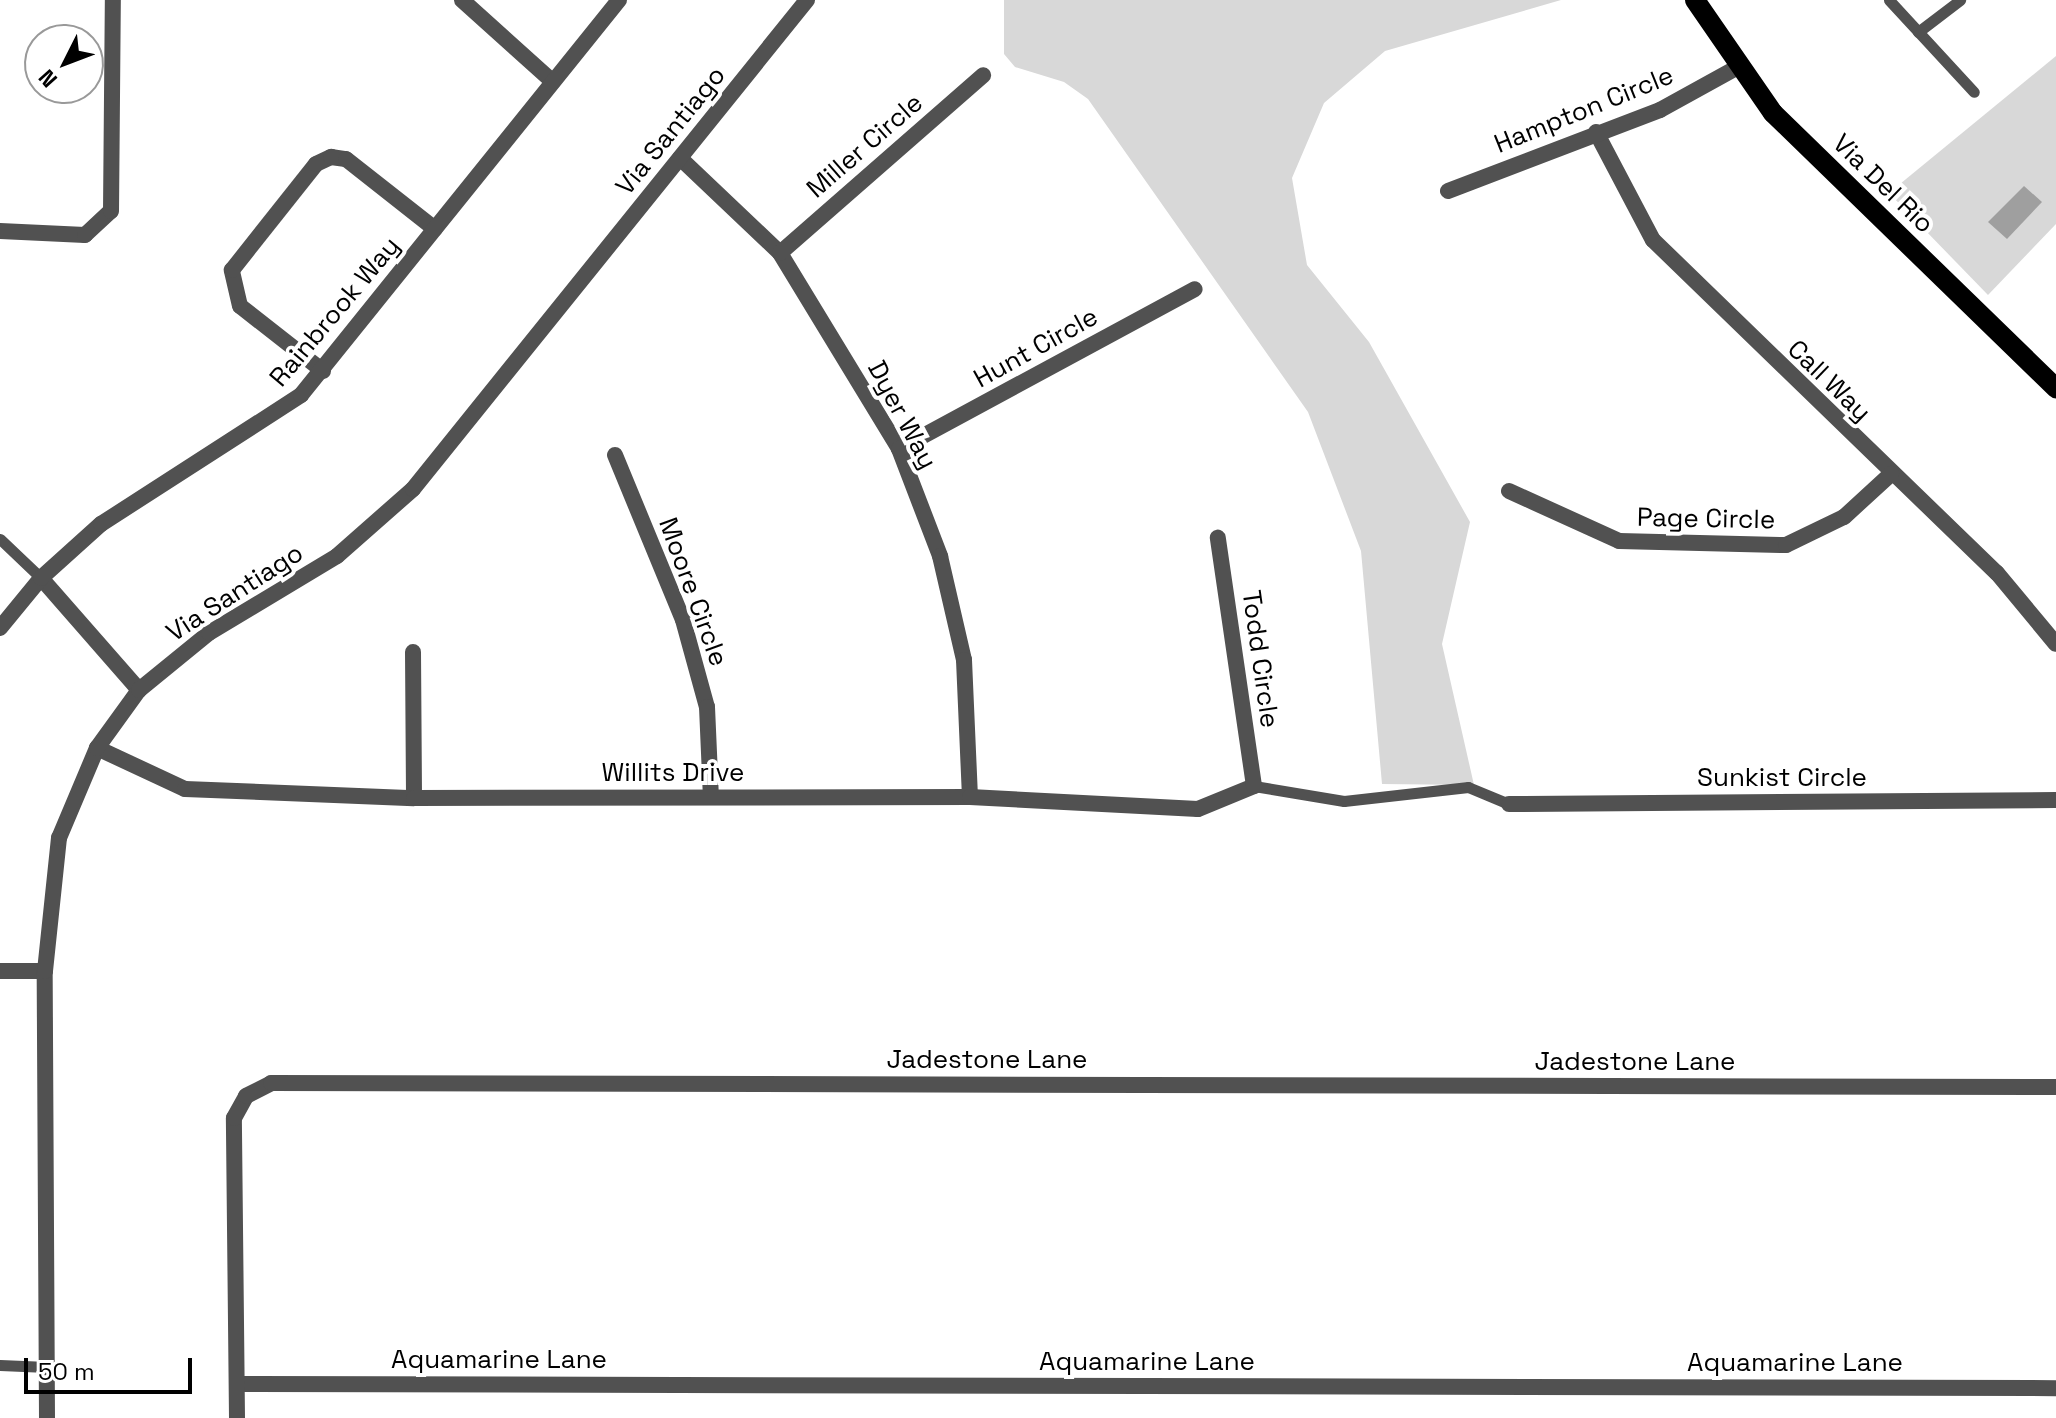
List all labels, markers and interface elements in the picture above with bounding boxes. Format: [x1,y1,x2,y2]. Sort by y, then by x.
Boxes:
north arrow [24,24,104,104]
street label: Via Santiago [610,60,732,202]
street label: Hampton Circle [1490,60,1678,160]
text: N [32,64,63,94]
street label: Miller Circle [801,87,929,205]
street label: Via Del Rio [1826,128,1940,240]
street label: Rainbrook Way [263,231,407,393]
street label: Hunt Circle [969,301,1103,395]
street label: Call Way [1781,334,1877,428]
street label: Dyer Way [861,356,943,474]
street label: Page Circle [1637,502,1775,536]
street label: Moore Circle [652,513,734,671]
street label: Via Santiago [161,537,309,649]
street label: Todd Circle [1235,588,1285,730]
street label: Willits Drive [602,757,744,789]
street label: Sunkist Circle [1697,762,1867,794]
street label: Jadestone Lane [887,1044,1087,1076]
street label: Jadestone Lane [1535,1046,1735,1078]
scale bar [28,1342,196,1392]
street label: Aquamarine Lane [391,1344,607,1376]
street label: Aquamarine Lane [1039,1346,1255,1378]
street label: Aquamarine Lane [1687,1347,1903,1379]
text: 50 m [38,1356,95,1387]

